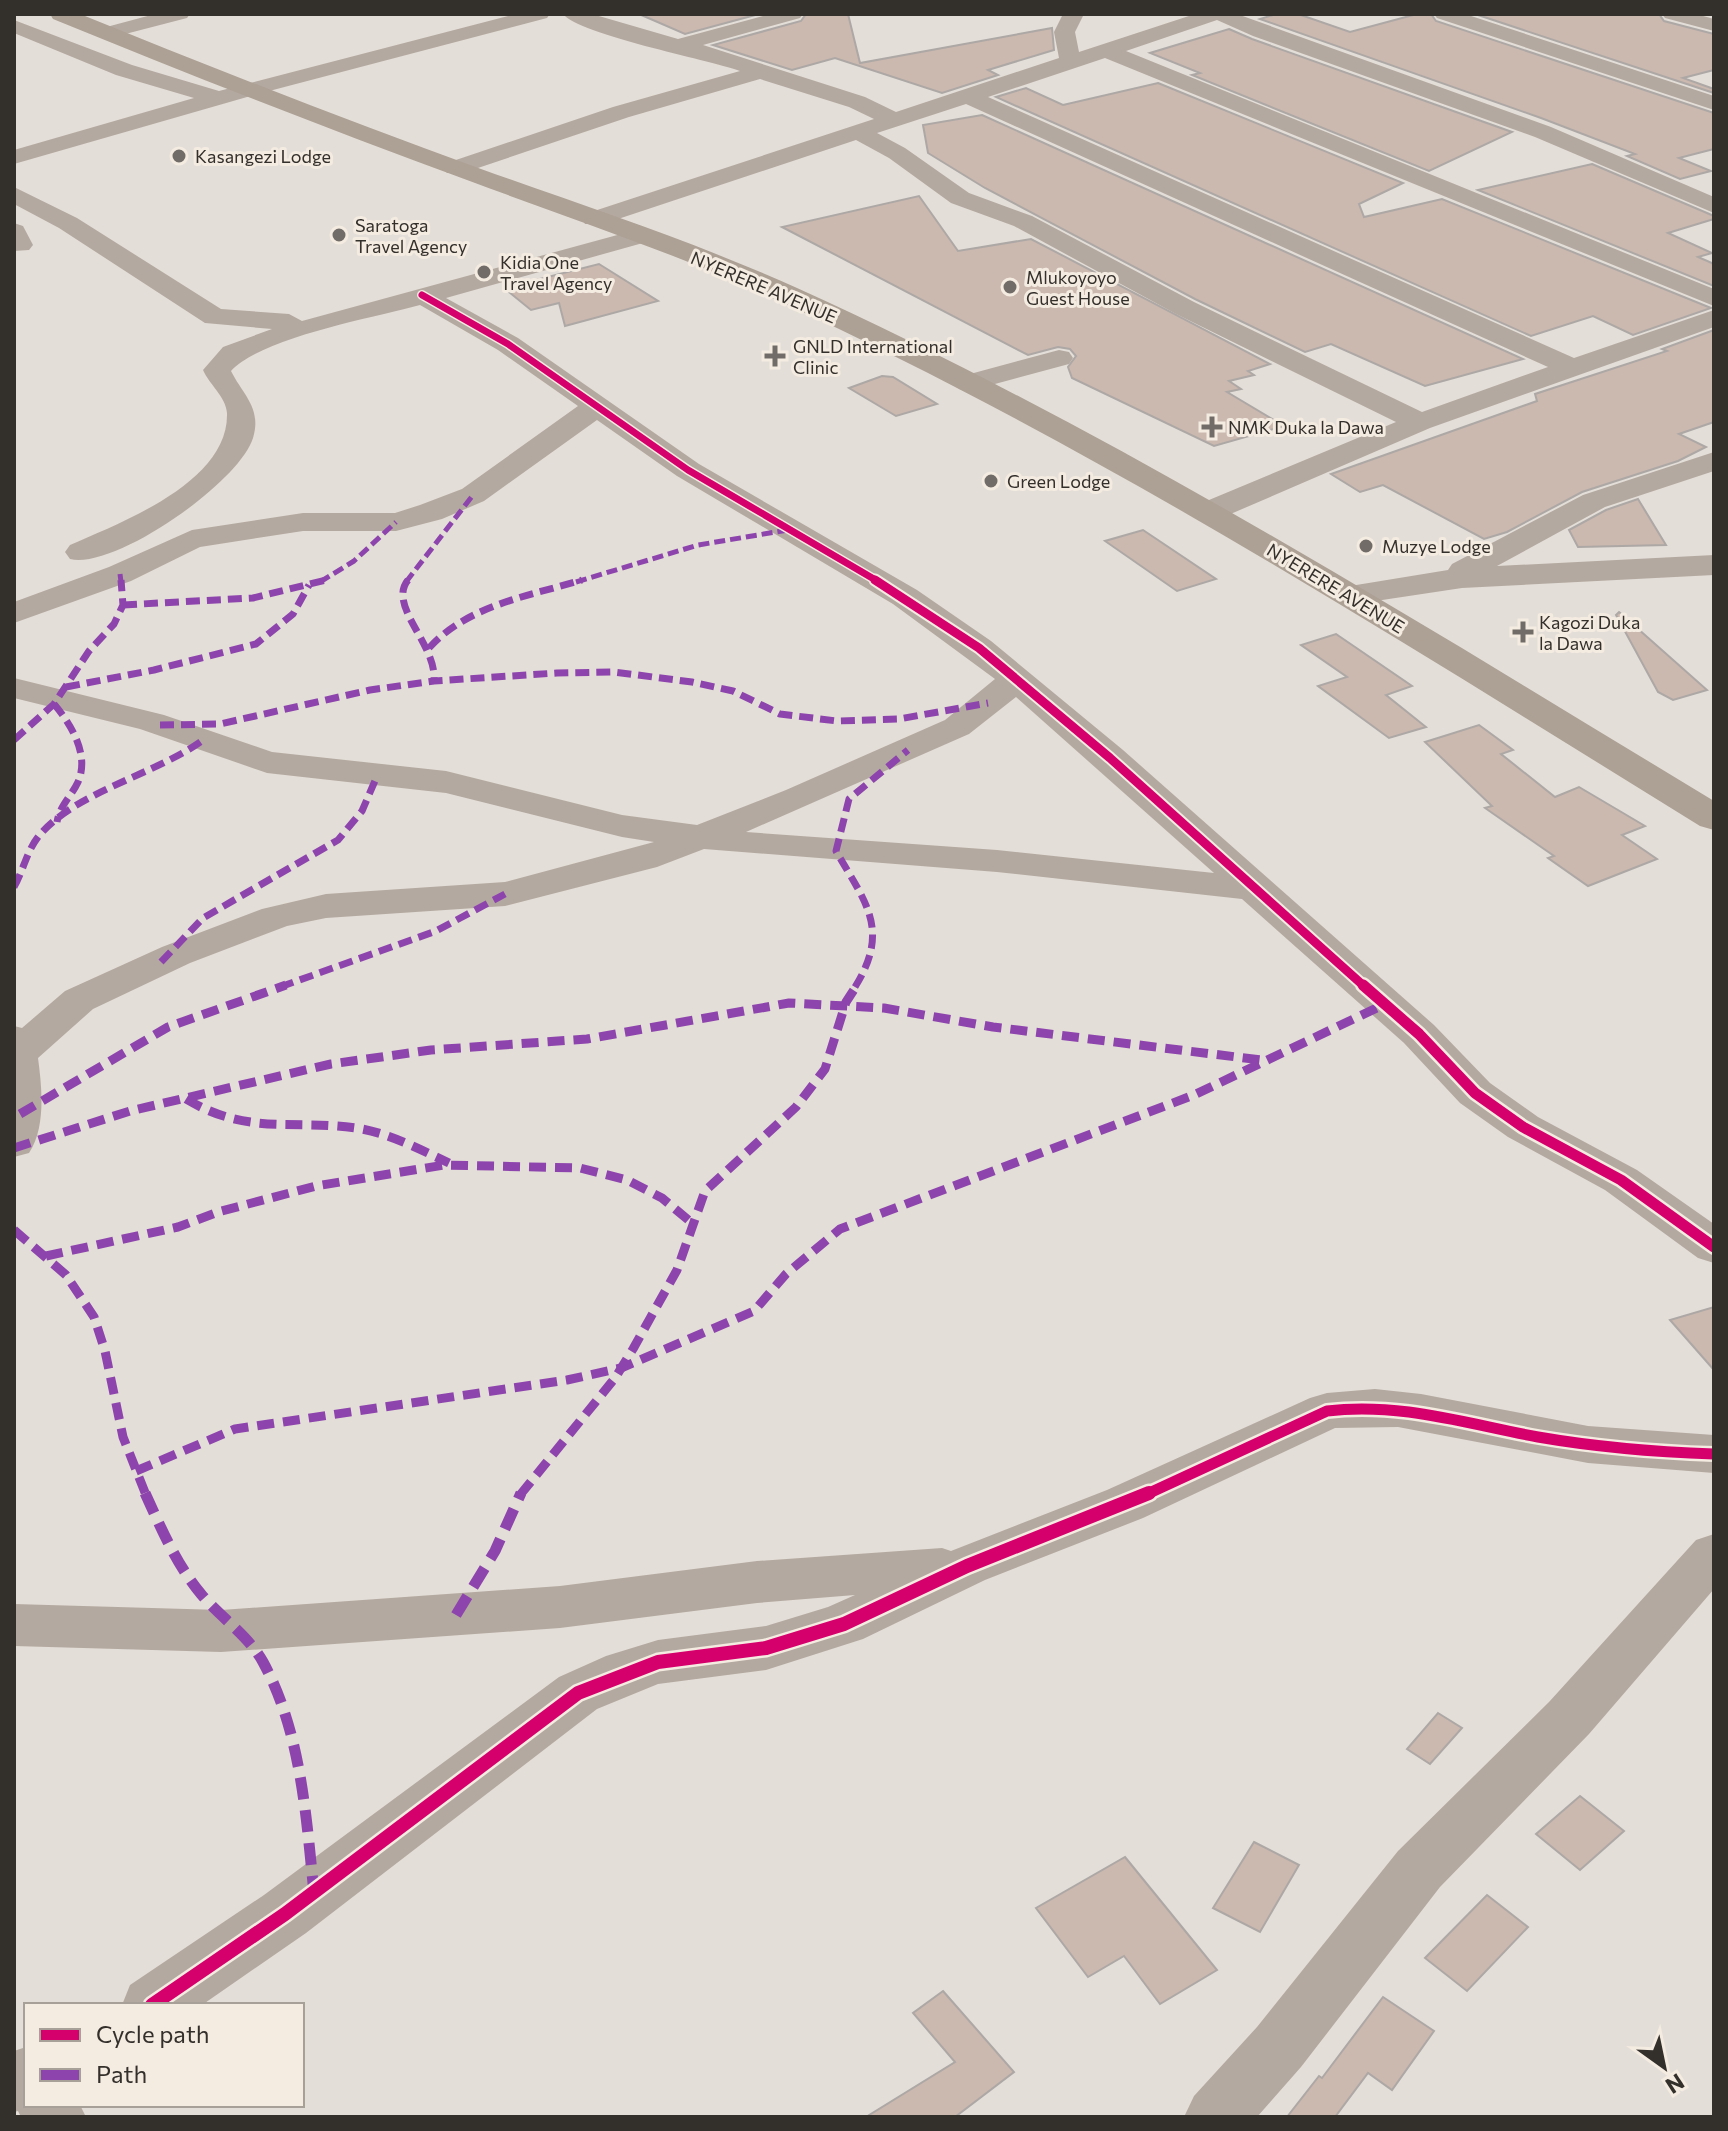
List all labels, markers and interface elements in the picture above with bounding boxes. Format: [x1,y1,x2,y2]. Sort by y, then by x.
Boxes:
place label: Kasangezi Lodge [195,145,331,167]
marker: Kasangezi Lodge [170,147,188,165]
place label: Saratoga Travel Agency [355,214,467,257]
marker: Saratoga Travel Agency [330,226,348,244]
street label: NYERERE AVENUE [688,246,840,328]
place label: Kidia One Travel Agency [500,251,612,294]
marker: Kidia One Travel Agency [475,263,493,281]
place label: Mlukoyoyo Guest House [1026,266,1130,309]
marker: Mlukoyoyo Guest House [1001,278,1019,296]
place label: GNLD International Clinic [793,335,953,378]
marker: GNLD International Clinic [764,345,786,367]
place label: NMK Duka la Dawa [1228,416,1384,438]
marker: NMK Duka la Dawa [1203,418,1221,436]
place label: Green Lodge [1007,470,1110,492]
marker: Green Lodge [982,472,1000,490]
place label: Muzye Lodge [1382,535,1491,557]
marker: Muzye Lodge [1357,537,1375,555]
street label: NYERERE AVENUE [1263,538,1409,638]
place label: Kagozi Duka la Dawa [1539,611,1640,654]
marker: Kagozi Duka la Dawa [1514,623,1532,641]
legend [24,2003,304,2107]
text: Cycle path [96,2019,210,2048]
north arrow [1624,2027,1704,2107]
text: Path [96,2059,147,2088]
text: N [1661,2068,1689,2100]

